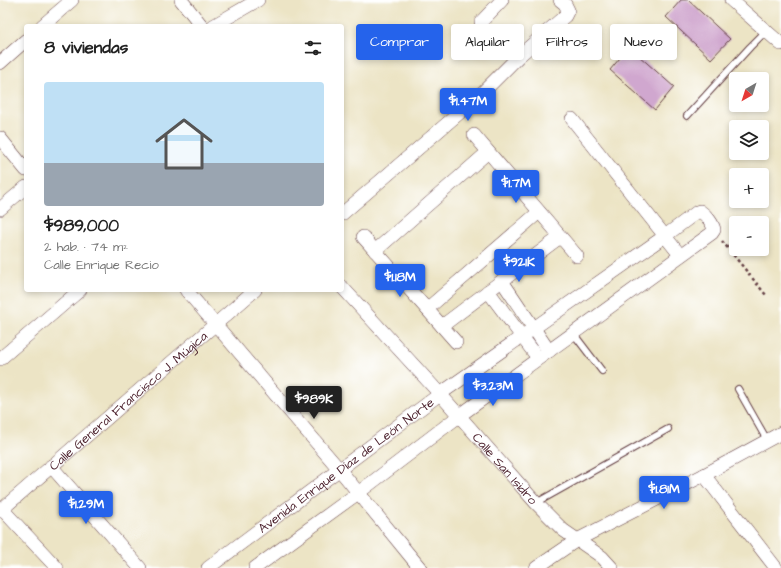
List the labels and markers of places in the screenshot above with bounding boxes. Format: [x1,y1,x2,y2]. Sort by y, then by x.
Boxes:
pin: $1.47M [435,88,501,122]
pin: $1.7M [488,170,544,204]
pin: $921K [491,249,547,283]
pin: $1.18M [367,264,433,298]
pin: $3.23M [460,373,526,407]
pin: $989K [286,386,342,420]
pin: $1.81M [631,476,697,510]
pin: $1.29M [53,491,119,525]

